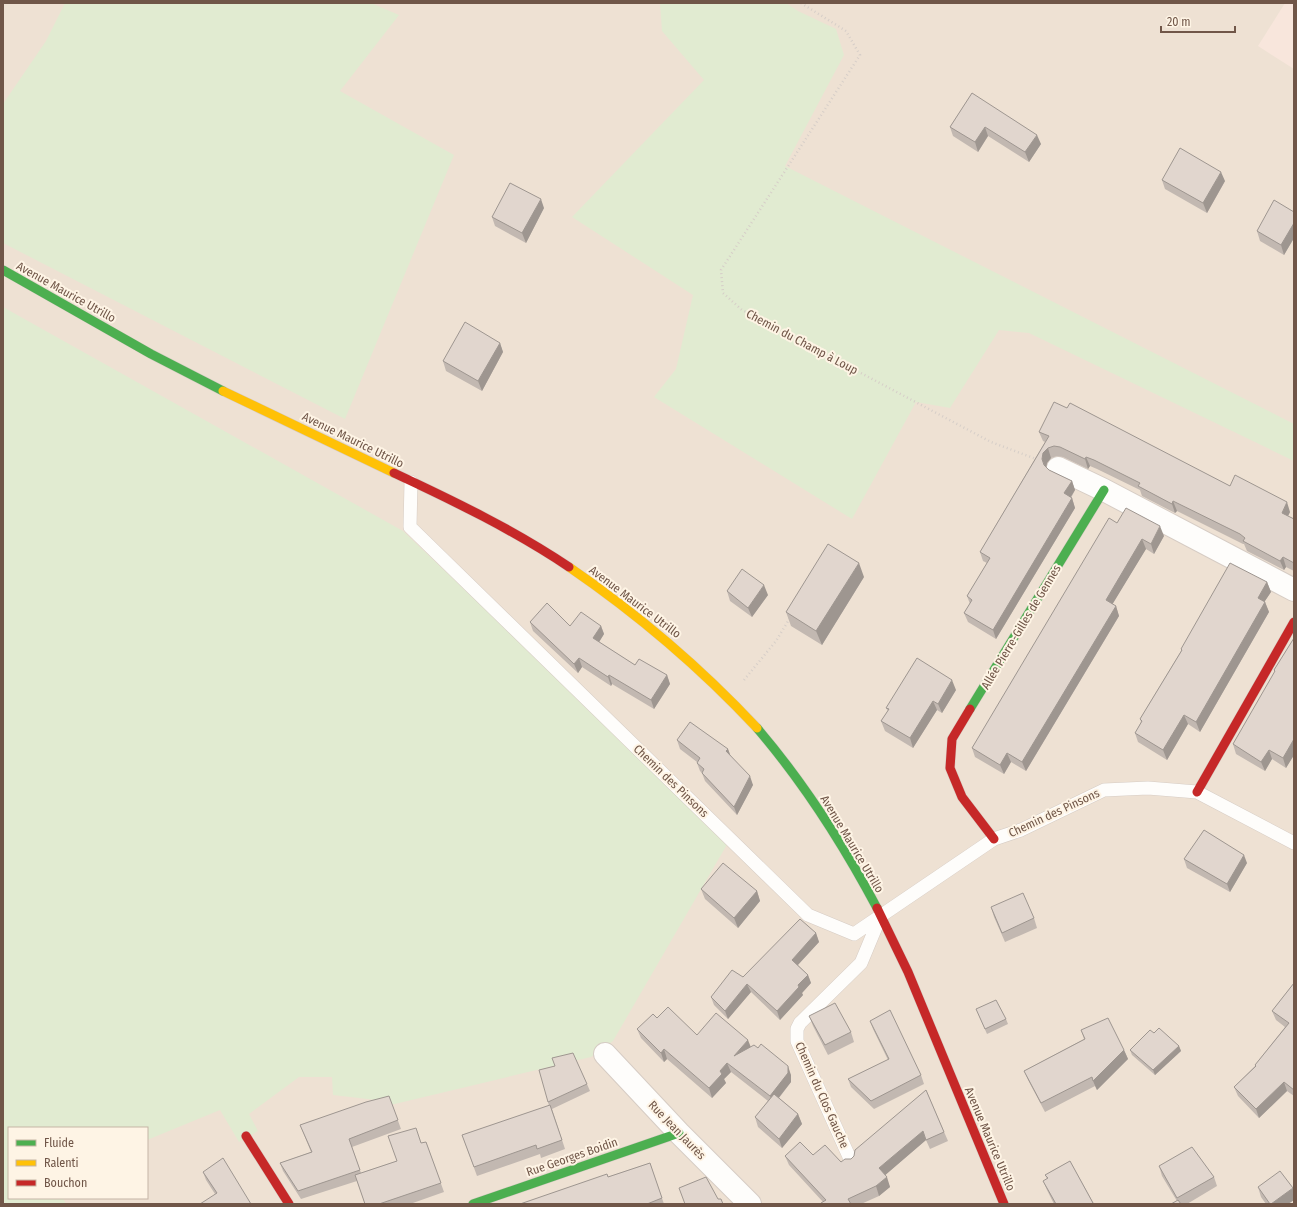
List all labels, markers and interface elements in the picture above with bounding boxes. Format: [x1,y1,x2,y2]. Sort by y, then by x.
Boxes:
scale bar [1161,8,1235,34]
text: 20 m [1167,15,1191,29]
street label: Avenue Maurice Utrillo [14,259,118,325]
street label: Chemin du Champ à Loup [744,307,860,377]
street label: Avenue Maurice Utrillo [300,409,406,471]
street label: Allée Pierre-Gilles de Gennes [978,562,1064,692]
street label: Avenue Maurice Utrillo [586,563,684,641]
street label: Chemin des Pinsons [631,742,711,820]
street label: Chemin des Pinsons [1006,786,1102,840]
street label: Avenue Maurice Utrillo [817,793,887,895]
street label: Chemin du Clos Gauche [792,1040,852,1150]
street label: Avenue Maurice Utrillo [962,1085,1018,1193]
street label: Rue Jean Jaurès [646,1098,708,1162]
legend [8,1127,148,1199]
street label: Rue Georges Boidin [524,1135,620,1179]
text: Fluide [44,1136,74,1150]
text: Ralenti [44,1156,79,1170]
text: Bouchon [44,1176,87,1190]

